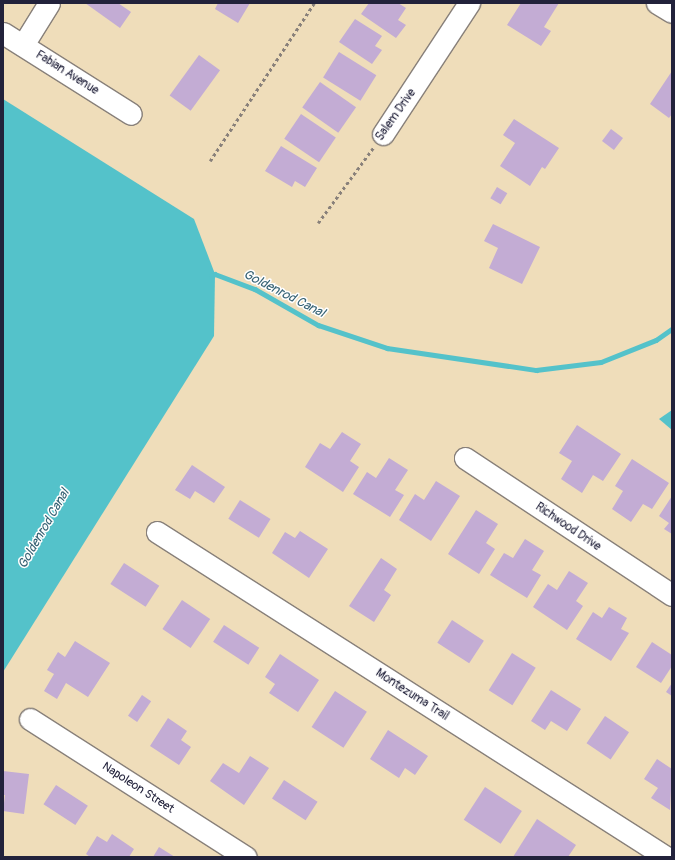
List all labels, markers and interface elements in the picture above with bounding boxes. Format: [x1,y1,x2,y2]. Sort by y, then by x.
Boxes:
street label: Fabian Avenue [33,48,101,98]
street label: Salem Drive [373,86,419,144]
water label: Goldenrod Canal [241,267,327,321]
water label: Goldenrod Canal [15,486,73,572]
street label: Richwood Drive [533,500,603,554]
street label: Montezuma Trail [373,666,451,724]
street label: Napoleon Street [99,759,177,817]

